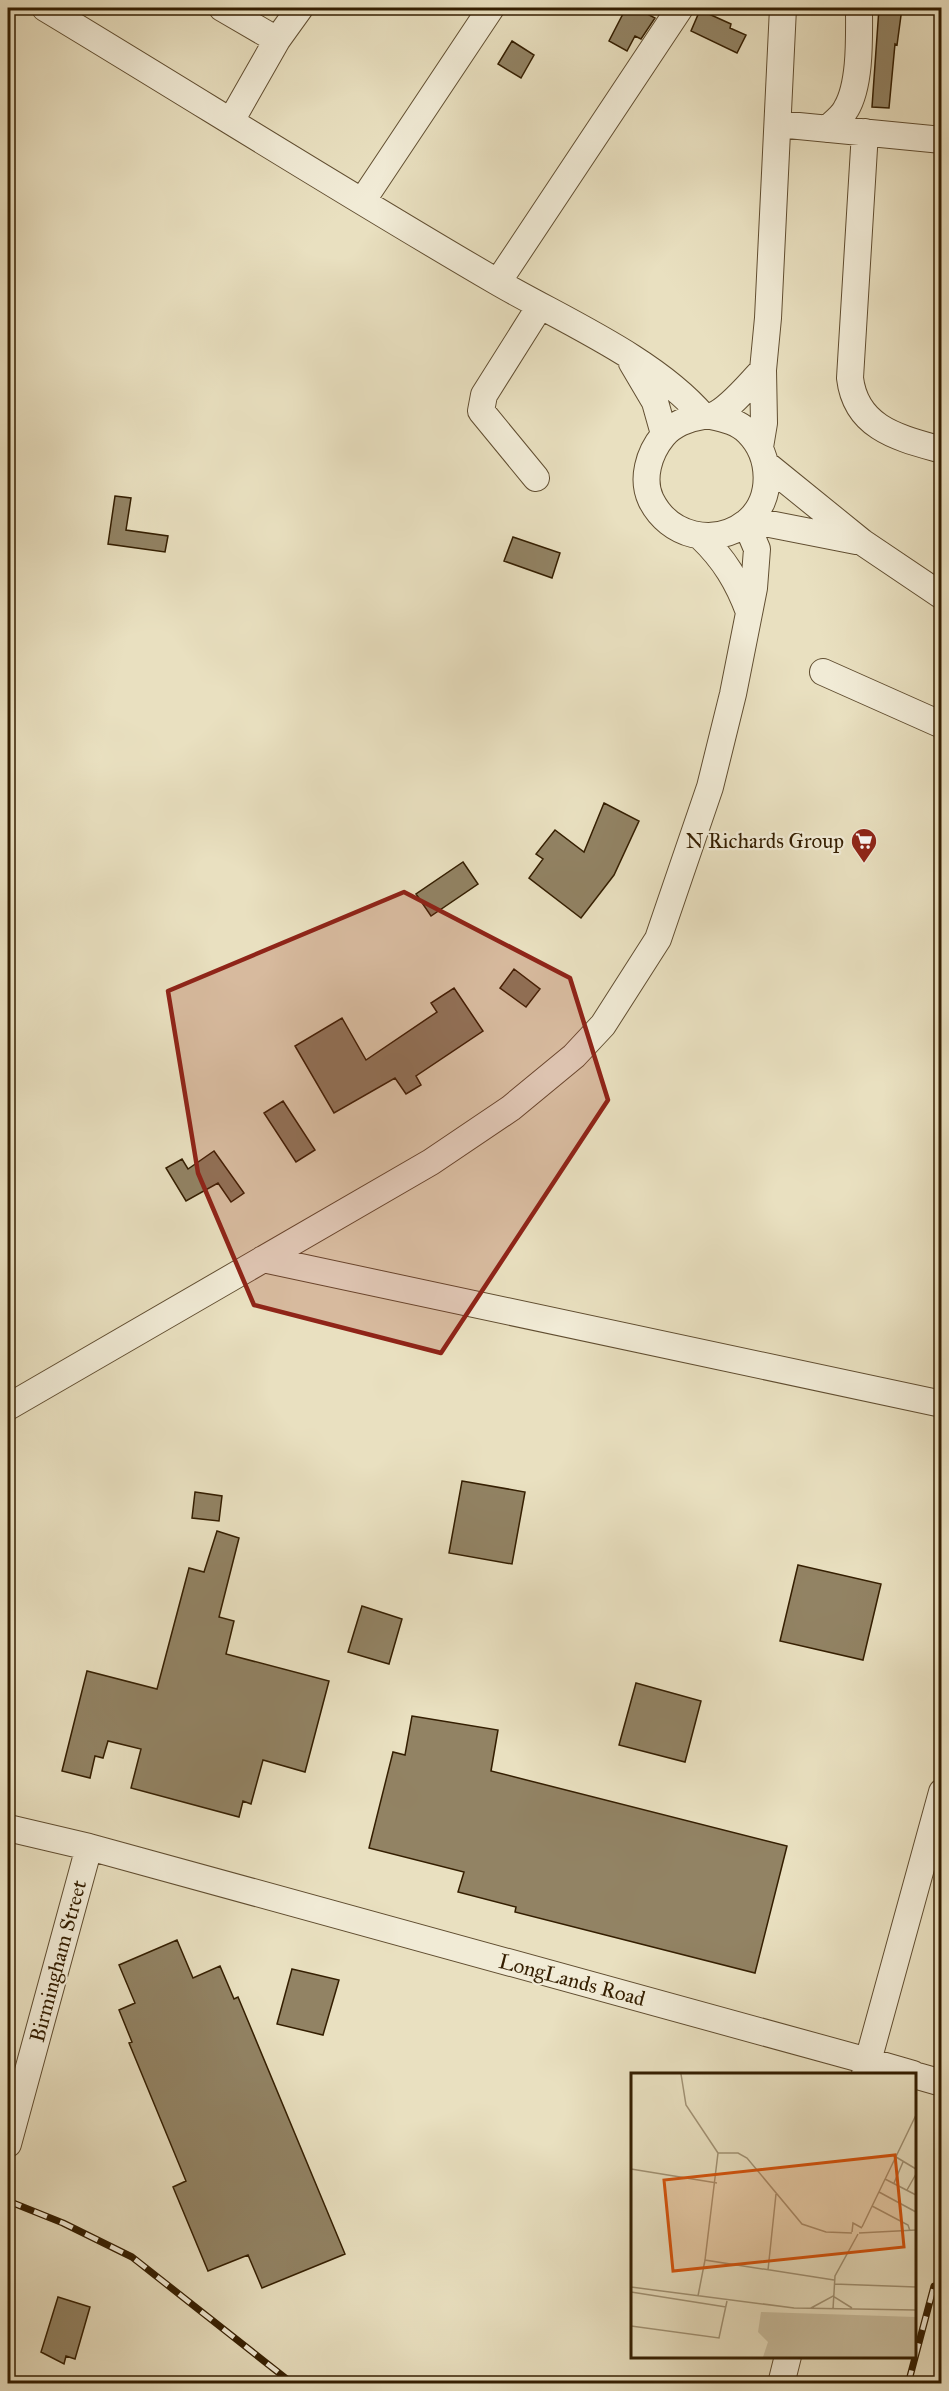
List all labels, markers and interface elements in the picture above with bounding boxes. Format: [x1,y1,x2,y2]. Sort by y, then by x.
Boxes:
supermarket icon: N Richards Group [849,826,879,864]
place label: N Richards Group [686,828,844,854]
street label: Birmingham Street [24,1876,92,2045]
street label: LongLands Road [496,1948,649,2012]
inset map [631,2073,916,2358]

